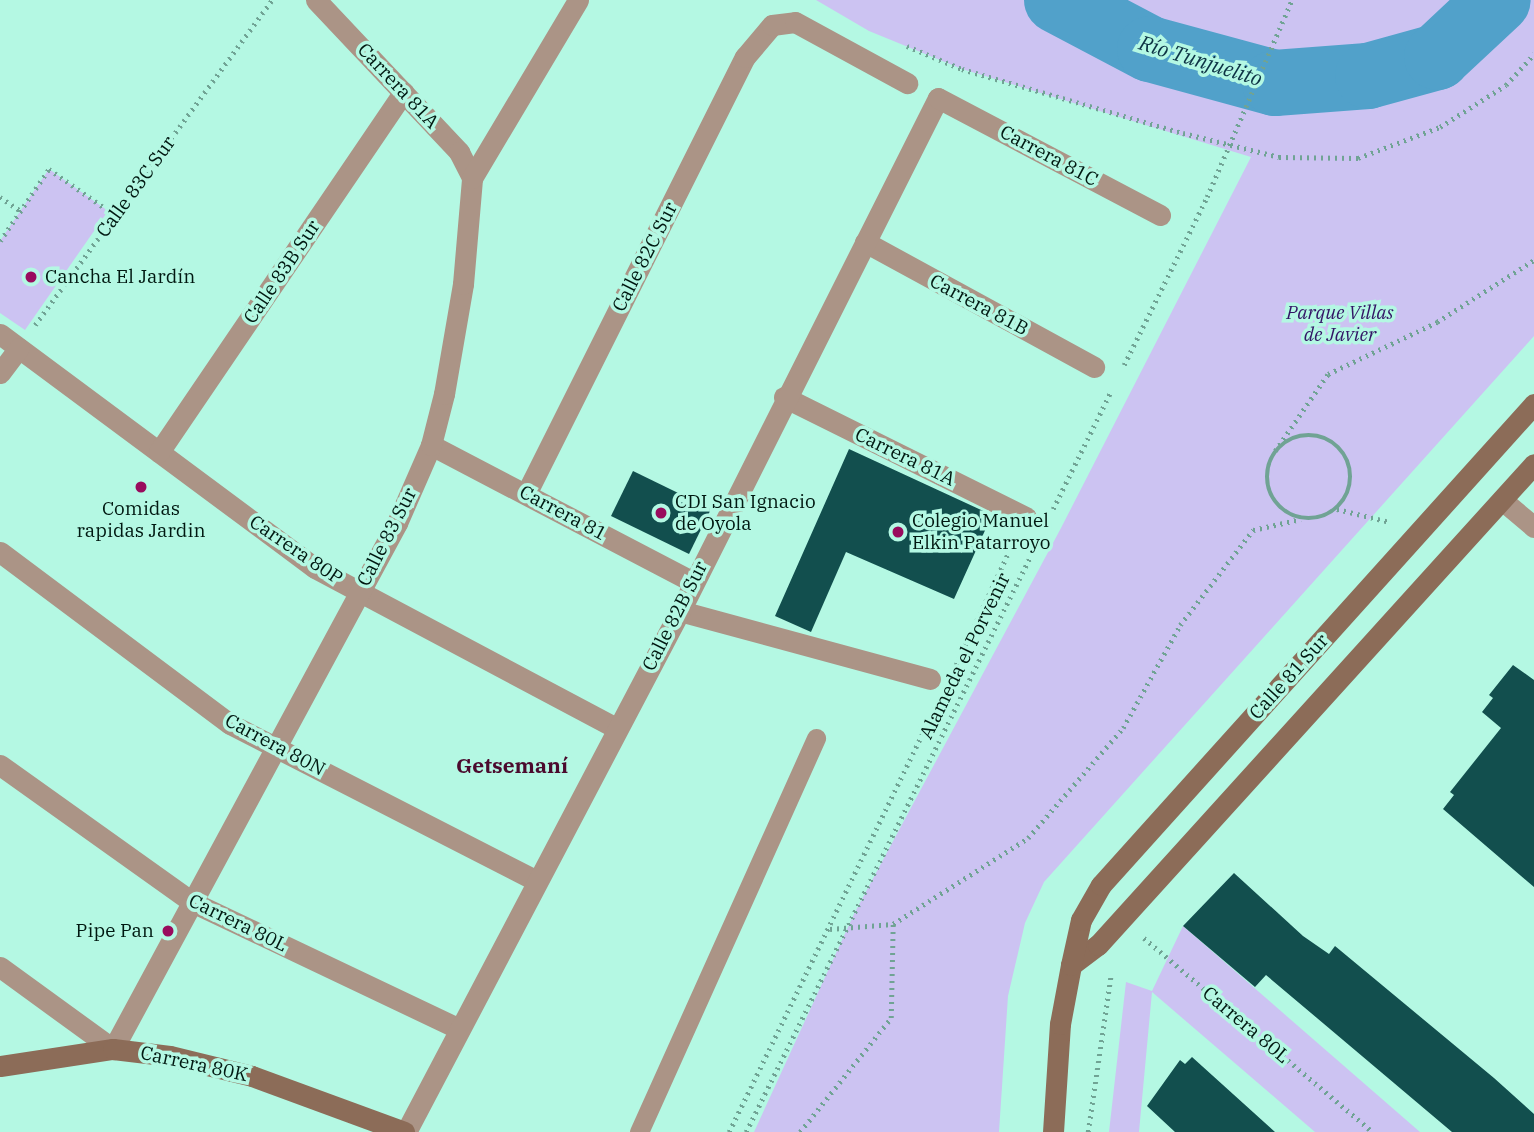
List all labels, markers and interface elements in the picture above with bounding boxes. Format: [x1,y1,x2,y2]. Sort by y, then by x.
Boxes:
water label: Río Tunjuelito [1136,29,1266,91]
street label: Carrera 81A [353,39,443,133]
street label: Carrera 81C [996,121,1102,191]
street label: Calle 83C Sur [92,132,180,242]
street label: Calle 82C Sur [608,199,682,315]
street label: Calle 83B Sur [239,216,325,328]
place label: Cancha El Jardín [45,266,195,288]
marker: Cancha El Jardín [23,269,39,285]
street label: Carrera 81B [926,270,1032,340]
park label: Parque Villas de Javier [1286,302,1394,346]
street label: Carrera 81A [851,423,959,491]
marker: Comidas rapidas Jardin [133,479,149,495]
street label: Carrera 81 [515,481,611,545]
street label: Calle 83 Sur [353,484,421,590]
place label: CDI San Ignacio de Oyola [675,491,816,535]
place label: Comidas rapidas Jardin [76,498,206,542]
marker: CDI San Ignacio de Oyola [653,505,669,521]
place label: Colegio Manuel Elkin Patarroyo [912,510,1050,554]
street label: Carrera 80P [245,511,347,589]
marker: Colegio Manuel Elkin Patarroyo [890,524,906,540]
street label: Calle 82B Sur [638,557,712,675]
street label: Alameda el Porvenir [915,569,1015,743]
street label: Calle 81 Sur [1245,630,1333,724]
street label: Carrera 80N [221,709,329,781]
district label: Getsemaní [456,752,568,778]
street label: Carrera 80L [185,889,291,957]
place label: Pipe Pan [76,920,154,942]
marker: Pipe Pan [160,923,176,939]
street label: Carrera 80L [1198,982,1294,1068]
street label: Carrera 80K [138,1042,250,1086]

